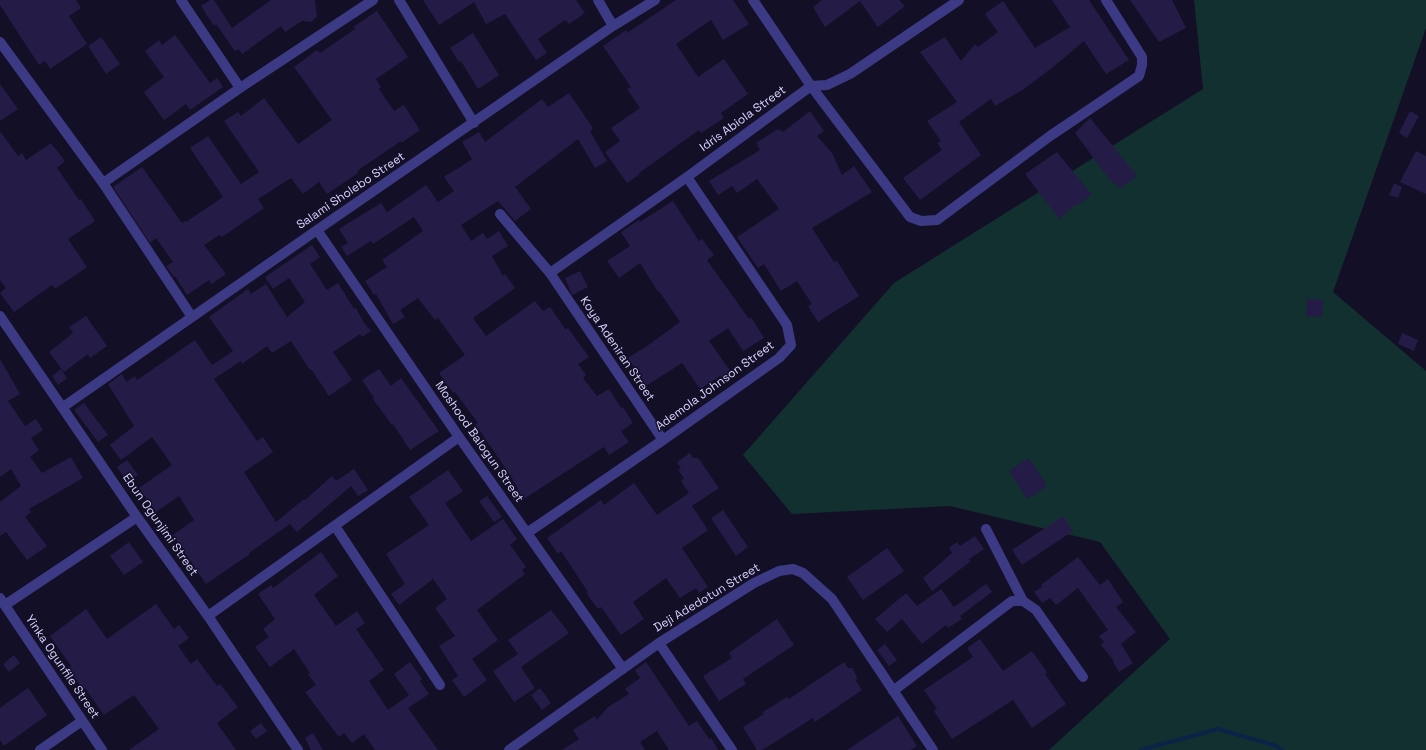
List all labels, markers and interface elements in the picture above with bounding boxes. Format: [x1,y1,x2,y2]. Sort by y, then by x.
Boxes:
street label: Idris Abiola Street [697,83,789,155]
street label: Salami Sholebo Street [294,149,408,233]
street label: Koya Adeniran Street [577,294,657,404]
street label: Ademola Johnson Street [653,338,777,434]
street label: Moshood Balogun Street [432,379,526,505]
street label: Ebun Ogunjimi Street [119,471,201,579]
street label: Deji Adedotun Street [651,561,763,635]
street label: Yinka Ogunfile Street [22,612,102,722]

